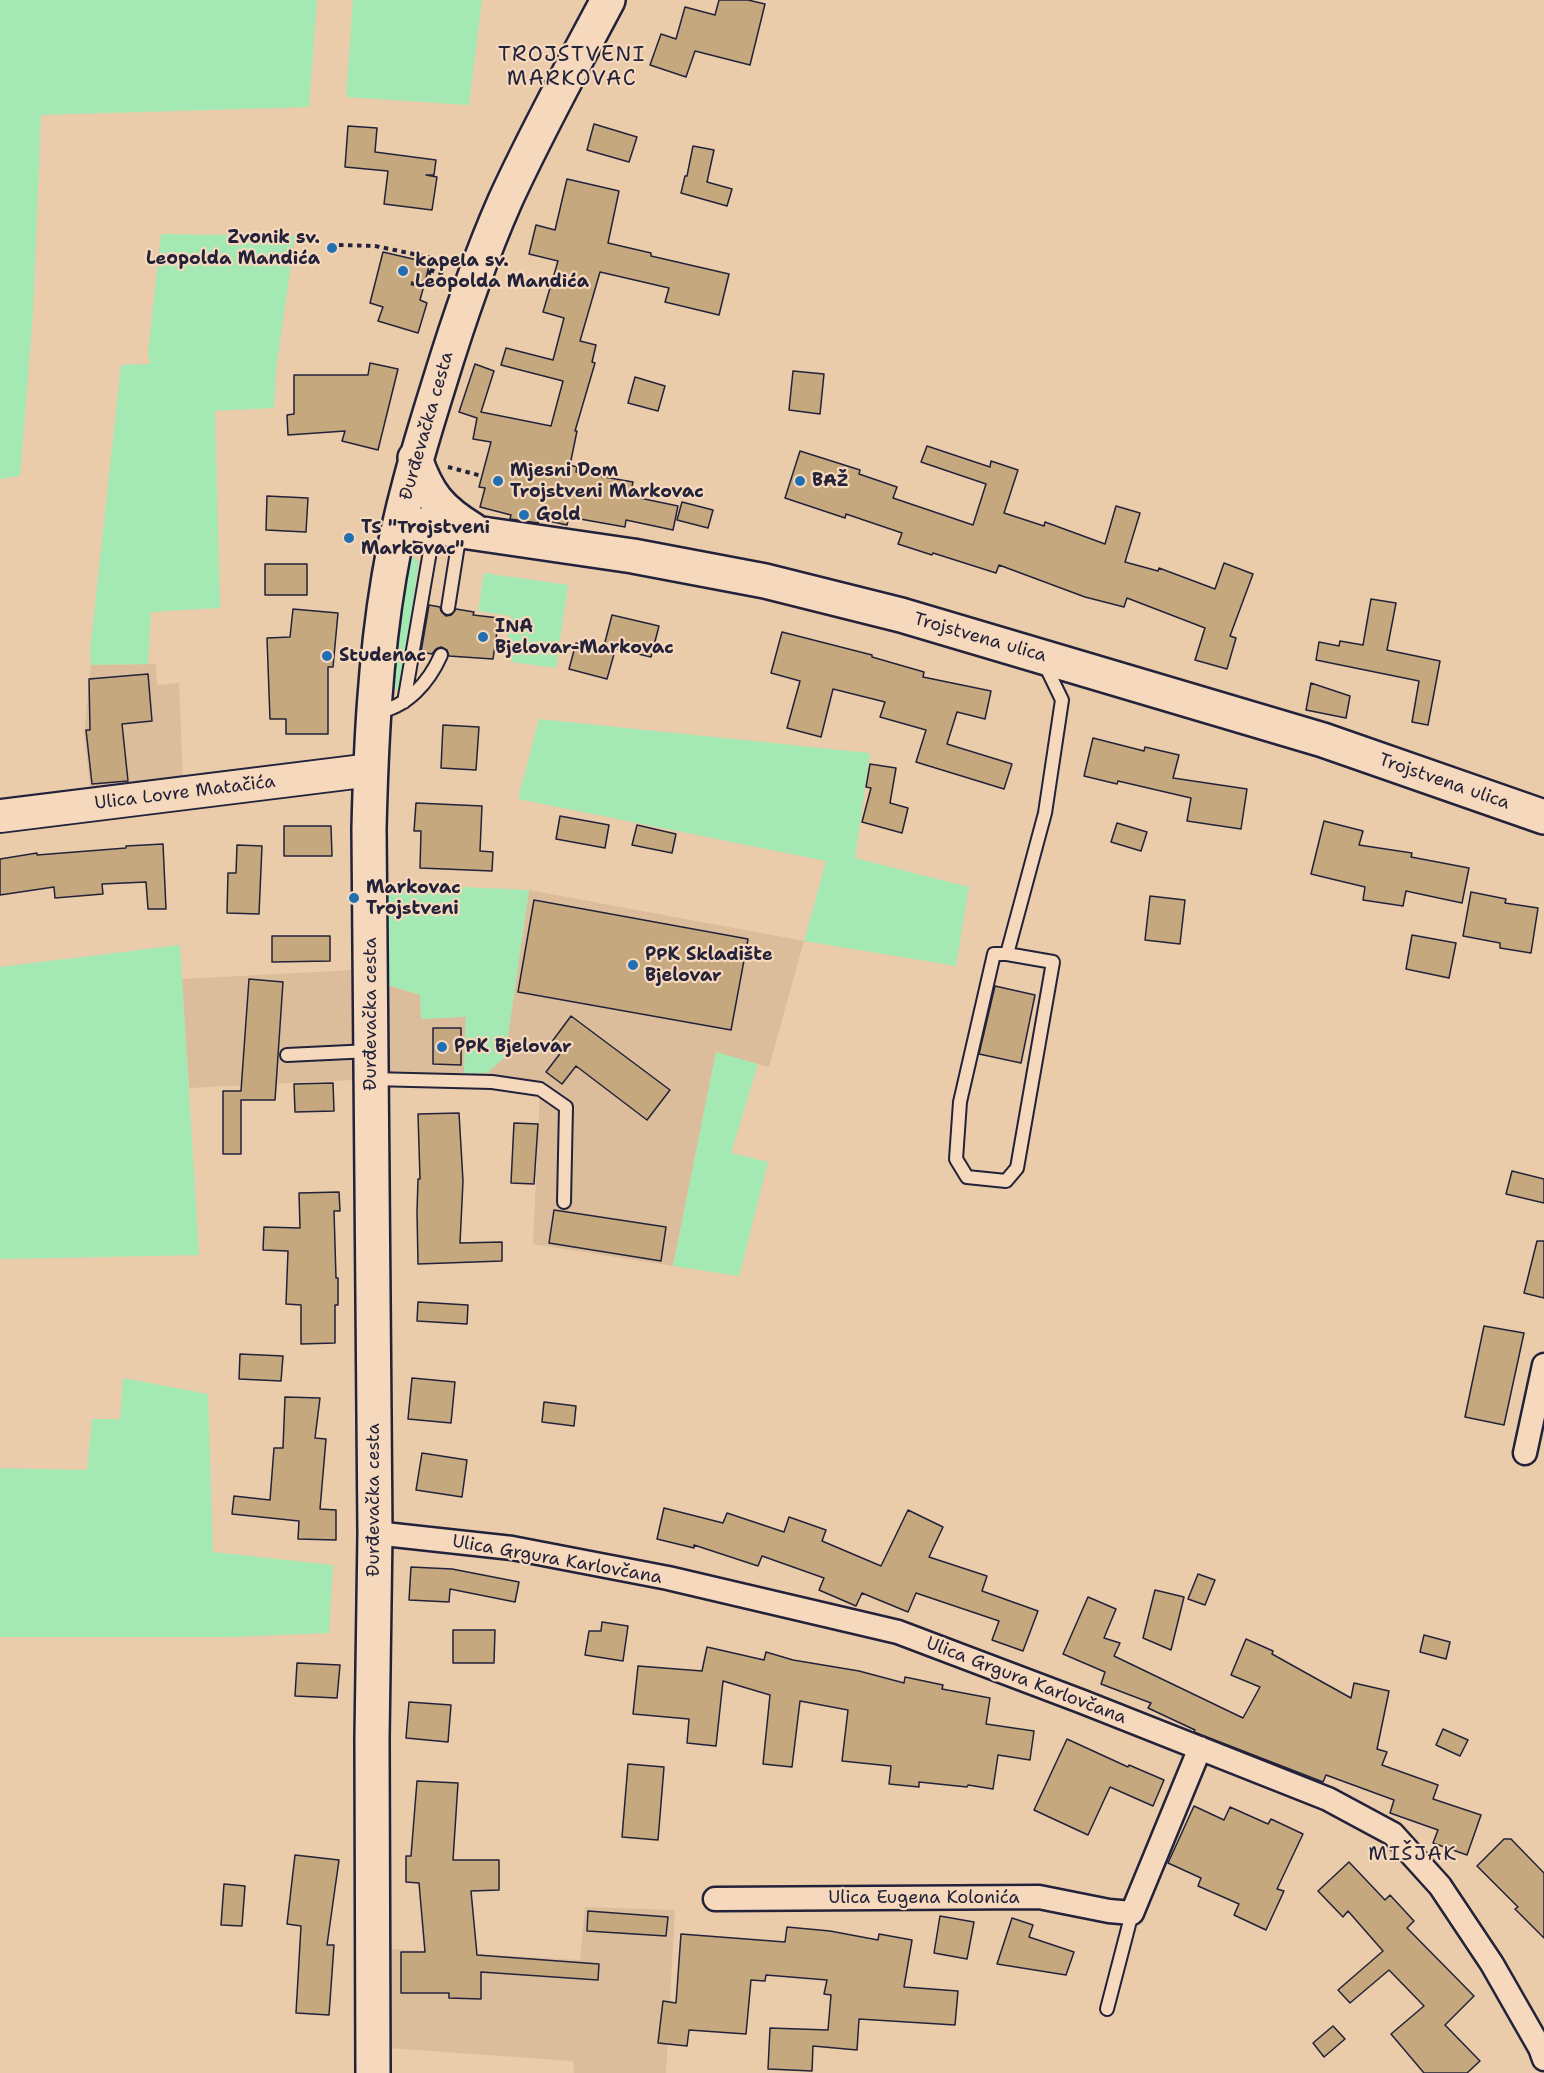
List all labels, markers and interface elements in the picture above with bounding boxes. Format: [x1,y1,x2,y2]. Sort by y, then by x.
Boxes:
district label: TROJSTVENI MARKOVAC [498,43,646,93]
place label: Zvonik sv. Leopolda Mandića [146,227,320,270]
marker: Zvonik sv. Leopolda Mandića [325,241,339,255]
place label: kapela sv. Leopolda Mandića [415,250,589,292]
marker: kapela sv. Leopolda Mandića [396,264,410,278]
street label: Đurđevačka cesta [395,349,459,503]
place label: Mjesni Dom Trojstveni Markovac [510,460,704,502]
place label: BAŽ [812,470,848,492]
marker: Mjesni Dom Trojstveni Markovac [491,474,505,488]
marker: BAŽ [793,474,807,488]
place label: Gold [536,504,581,526]
marker: Gold [517,508,531,522]
place label: TS "Trojstveni Markovac" [361,517,490,560]
marker: TS "Trojstveni Markovac" [342,531,356,545]
street label: Trojstvena ulica [911,609,1049,667]
place label: INA Bjelovar-Markovac [495,616,674,658]
marker: INA Bjelovar-Markovac [476,630,490,644]
place label: Studenac [339,645,426,667]
marker: Studenac [320,649,334,663]
street label: Trojstvena ulica [1376,749,1512,815]
street label: Ulica Lovre Matačića [93,771,277,815]
place label: Markovac Trojstveni [366,877,461,920]
marker: Markovac Trojstveni [347,891,361,905]
street label: Đurđevačka cesta [360,937,382,1091]
place label: PPK Skladište Bjelovar [645,944,773,986]
marker: PPK Skladište Bjelovar [626,958,640,972]
place label: PPK Bjelovar [454,1036,572,1058]
marker: PPK Bjelovar [435,1040,449,1054]
street label: Đurđevačka cesta [363,1423,385,1577]
street label: Ulica Grgura Karlovčana [450,1531,664,1589]
street label: Ulica Grgura Karlovčana [923,1633,1129,1729]
district label: MIŠJAK [1368,1843,1458,1867]
street label: Ulica Eugena Kolonića [828,1887,1020,1909]

